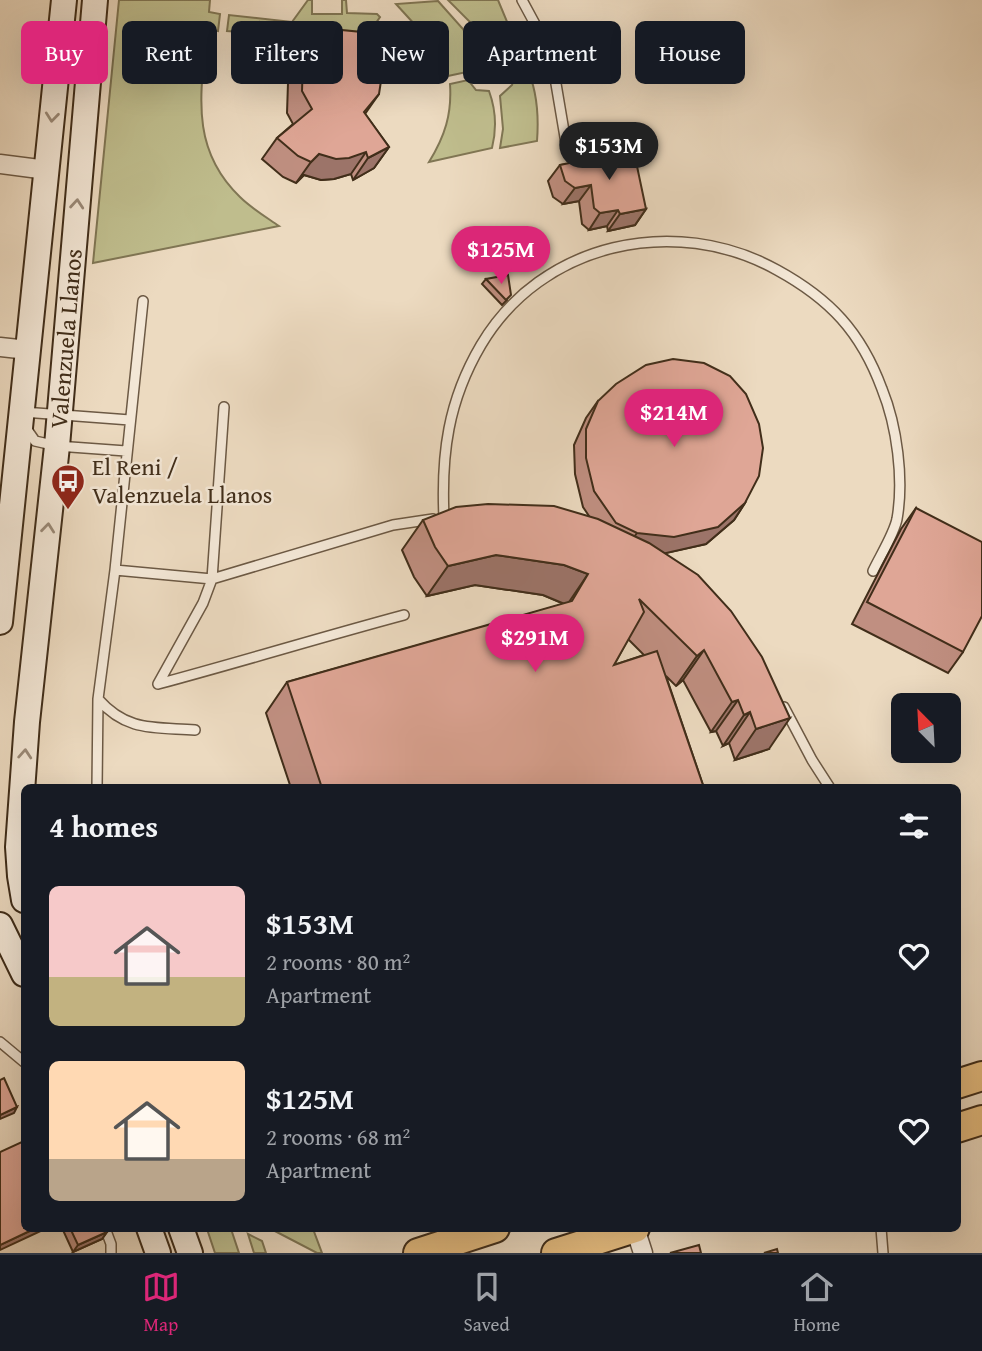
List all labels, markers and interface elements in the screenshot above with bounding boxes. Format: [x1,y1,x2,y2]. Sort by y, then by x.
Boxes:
chip: Buy [21,21,108,84]
chip: Rent [122,21,217,84]
chip: Filters [231,21,343,84]
chip: New [357,21,449,84]
chip: Apartment [463,21,621,84]
chip: House [635,21,745,84]
one-way arrow [45,111,60,122]
pin: $153M [560,122,658,182]
text: $153M [575,128,643,161]
one-way arrow [69,198,84,209]
pin: $125M [452,226,550,286]
text: $125M [467,232,535,265]
street label: Valenzuela Llanos [41,247,91,430]
pin: $214M [625,390,723,449]
text: $214M [640,395,708,428]
place label: El Reni / Valenzuela Llanos [92,449,272,512]
bus stop icon: El Reni / Valenzuela Llanos [49,462,87,511]
one-way arrow [41,522,56,534]
pin: $291M [486,614,584,674]
text: $291M [501,620,569,653]
north arrow [891,693,961,763]
map controls [891,693,961,763]
one-way arrow [17,749,32,760]
text: 4 homes [49,804,158,848]
icon: filters [895,807,933,845]
text: $153M [266,901,354,945]
icon: home [105,914,189,998]
icon: heart [895,937,933,975]
text: 2 rooms · 80 m² [266,945,410,978]
text: Apartment [266,978,371,1011]
text: $125M [266,1076,354,1120]
icon: home [105,1089,189,1173]
icon: heart [895,1112,933,1150]
text: 2 rooms · 68 m² [266,1120,410,1153]
text: Apartment [266,1153,371,1186]
tab: Map [142,1268,180,1338]
tab: Saved [464,1268,510,1338]
tab: Home [793,1268,840,1338]

